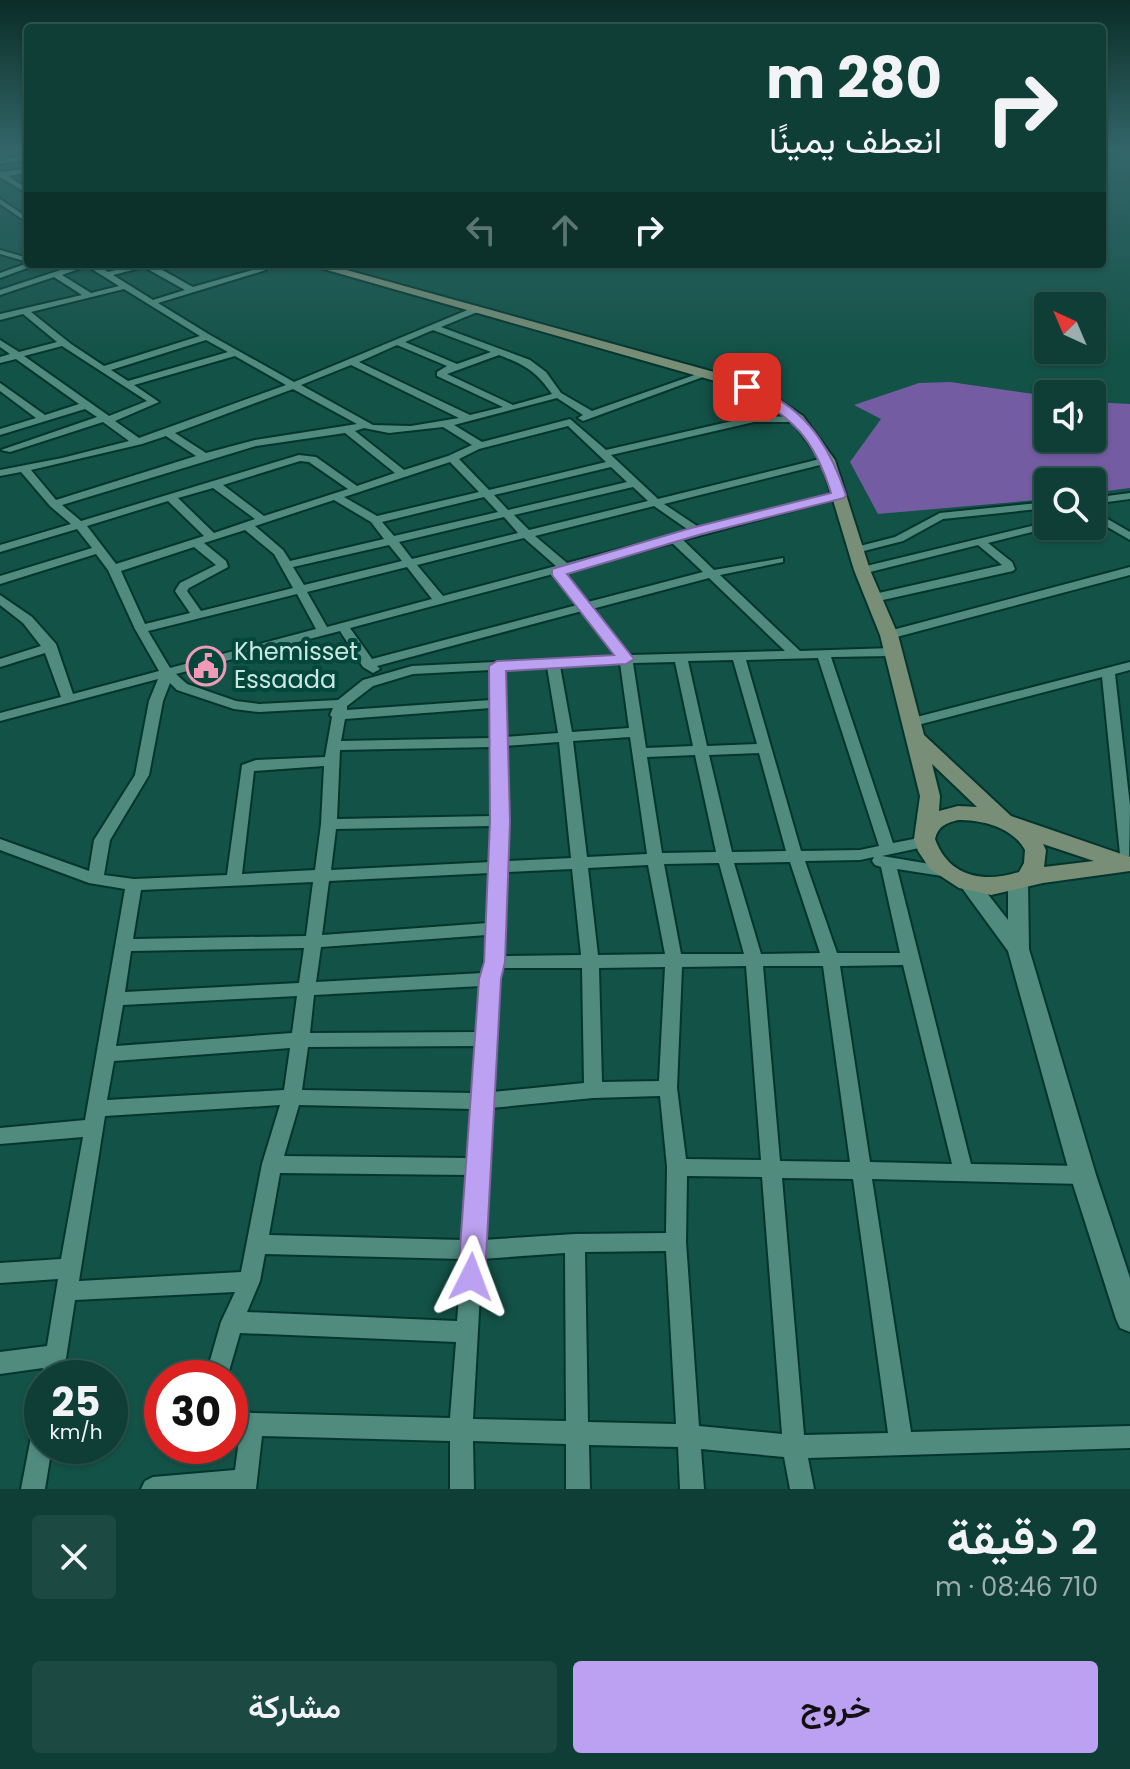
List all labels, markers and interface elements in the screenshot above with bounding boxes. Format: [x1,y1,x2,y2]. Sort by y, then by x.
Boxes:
text: 280 m [766,39,942,118]
icon: right [970,56,1074,160]
text: انعطف يمينًا [769,115,942,166]
icon: left [459,208,503,252]
icon: ahead [543,208,587,252]
icon: right [627,208,671,252]
north arrow [1034,292,1106,364]
map controls [1034,292,1106,540]
pin [713,353,781,421]
icon: arrive [725,365,769,409]
button: sound [1034,380,1106,452]
button: search [1034,468,1106,540]
place label: Khemisset Essaada [234,635,358,696]
public building icon: Khemisset Essaada [185,645,227,687]
position arrow [429,1235,513,1319]
speed limit sign: 30 [144,1360,248,1464]
text: 25 [52,1374,100,1430]
text: km/h [49,1418,103,1446]
text: 2 دقيقة [946,1504,1098,1571]
button: close [32,1515,116,1599]
text: 710 m · 08:46 [935,1569,1098,1605]
button: مشاركة [32,1661,557,1753]
button: خروج [573,1661,1098,1753]

